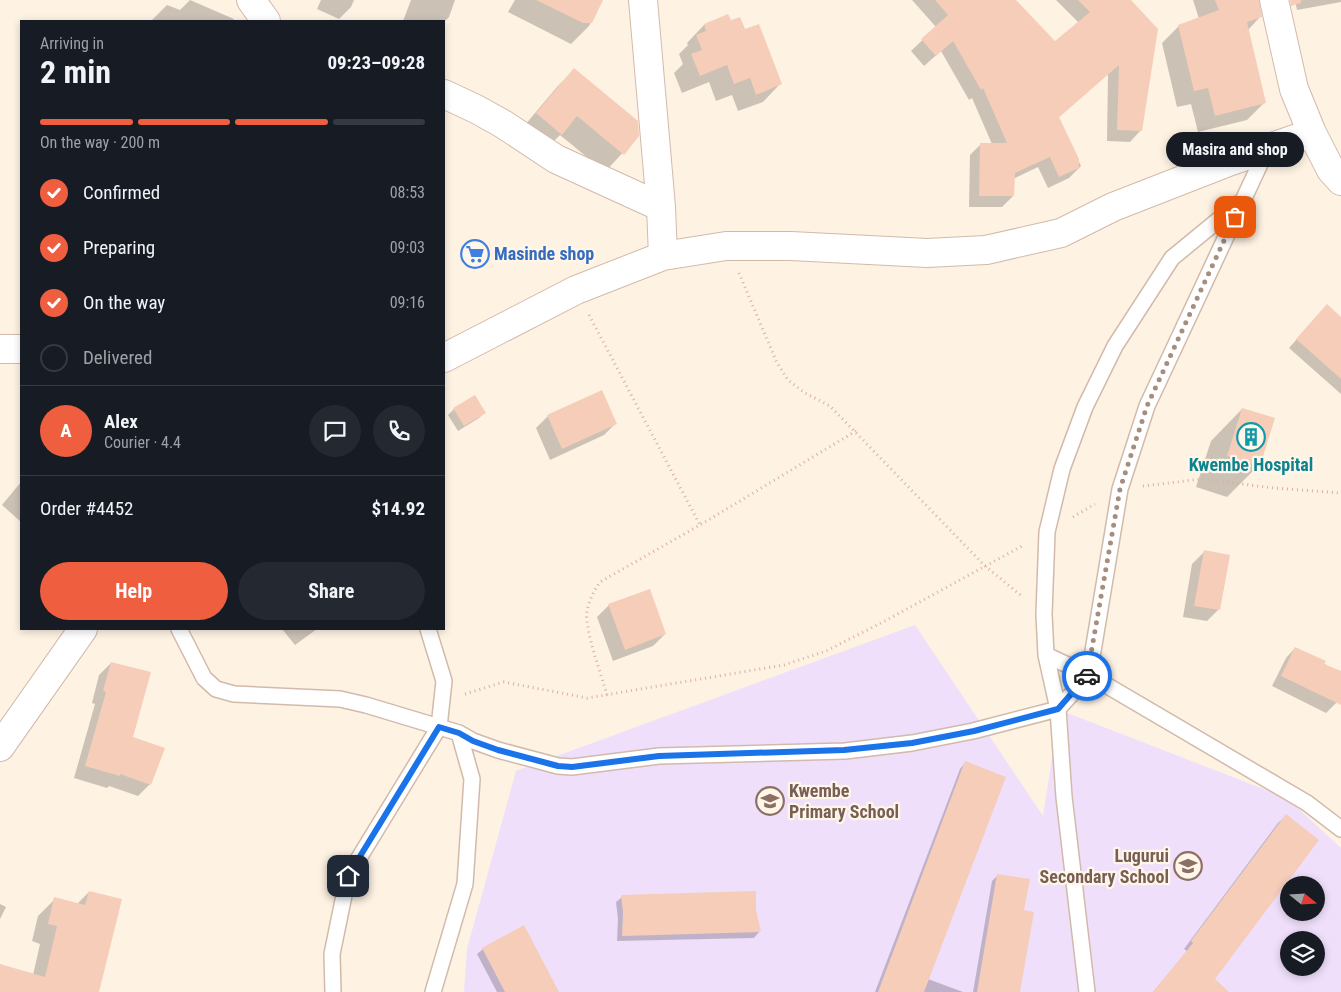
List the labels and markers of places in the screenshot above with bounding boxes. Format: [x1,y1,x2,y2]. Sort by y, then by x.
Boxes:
callout: Masira and shop [1166,132,1304,167]
pin [1214,196,1256,238]
supermarket icon: Masinde shop [460,239,490,269]
place label: Masinde shop [494,243,594,264]
building icon: Kwembe Hospital [1236,422,1266,452]
place label: Kwembe Hospital [1189,454,1313,475]
place label: Kwembe Primary School [789,780,899,822]
school or university icon: Kwembe Primary School [755,786,785,816]
place label: Lugurui Secondary School [1040,845,1169,887]
school or university icon: Lugurui Secondary School [1173,851,1203,881]
pin [327,855,369,897]

